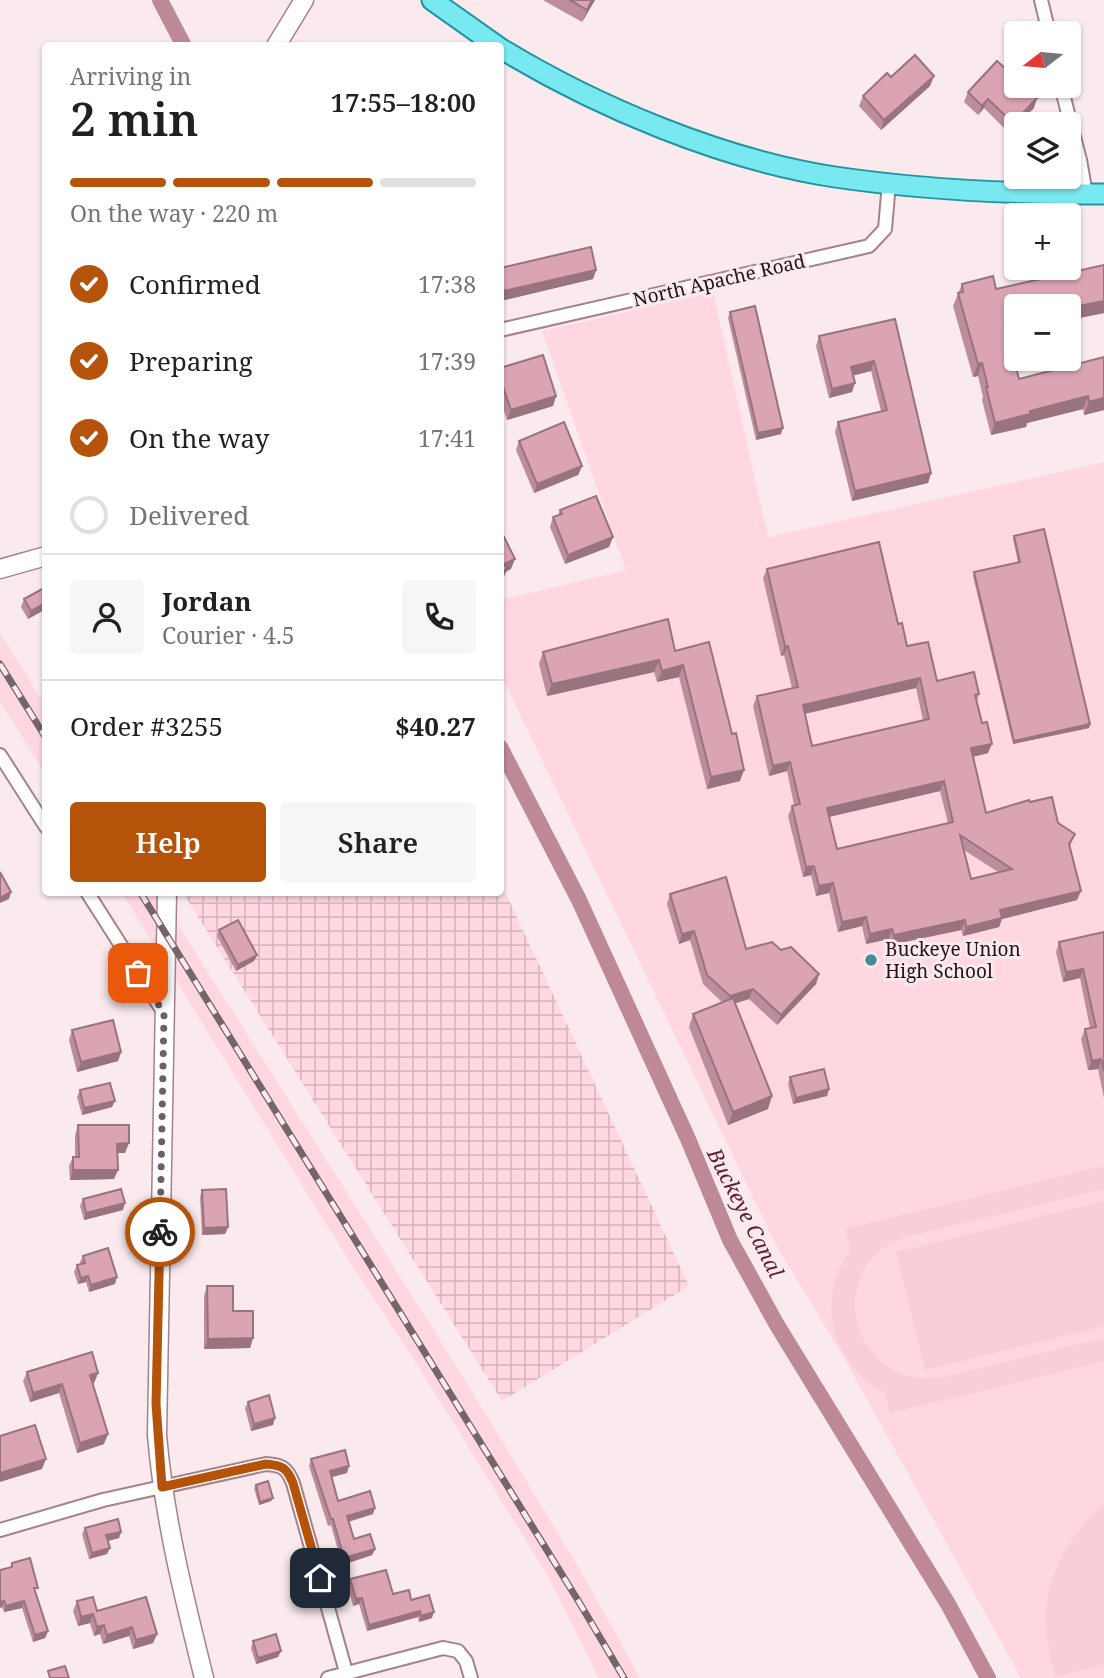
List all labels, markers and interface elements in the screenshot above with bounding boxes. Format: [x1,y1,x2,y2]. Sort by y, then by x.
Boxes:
north arrow [1004,21,1082,98]
map controls [1004,21,1081,371]
text: Arriving in [70,60,191,92]
text: 17:55–18:00 [330,84,476,120]
text: 2 min [70,87,198,149]
button: layers [1004,112,1081,189]
text: On the way · 220 m [70,197,278,229]
button: + [1004,203,1081,280]
street label: North Apache Road [630,247,808,312]
icon: check [70,265,108,303]
text: Confirmed [129,266,261,302]
text: 17:38 [418,268,476,300]
button: − [1004,294,1081,371]
icon: check [70,342,108,380]
text: Preparing [129,343,253,379]
text: 17:39 [418,345,476,377]
icon: check [70,419,108,457]
text: On the way [129,420,269,456]
text: 17:41 [418,422,476,454]
text: Delivered [129,497,249,533]
button: person [70,580,144,654]
button: phone [402,580,476,654]
text: Jordan [162,583,252,619]
text: Courier · 4.5 [162,619,295,651]
text: Order #3255 [70,708,223,744]
text: $40.27 [395,708,476,744]
button: Help [70,802,266,882]
button: Share [280,802,476,882]
place label: Buckeye Union High School [885,936,1021,984]
pin [108,943,168,1003]
marker: Buckeye Union High School [863,952,879,968]
icon: bag [119,954,157,992]
water label: Buckeye Canal [701,1142,791,1283]
courier [125,1197,195,1267]
icon: bike [141,1213,179,1251]
pin [290,1548,350,1608]
icon: home [301,1559,339,1597]

